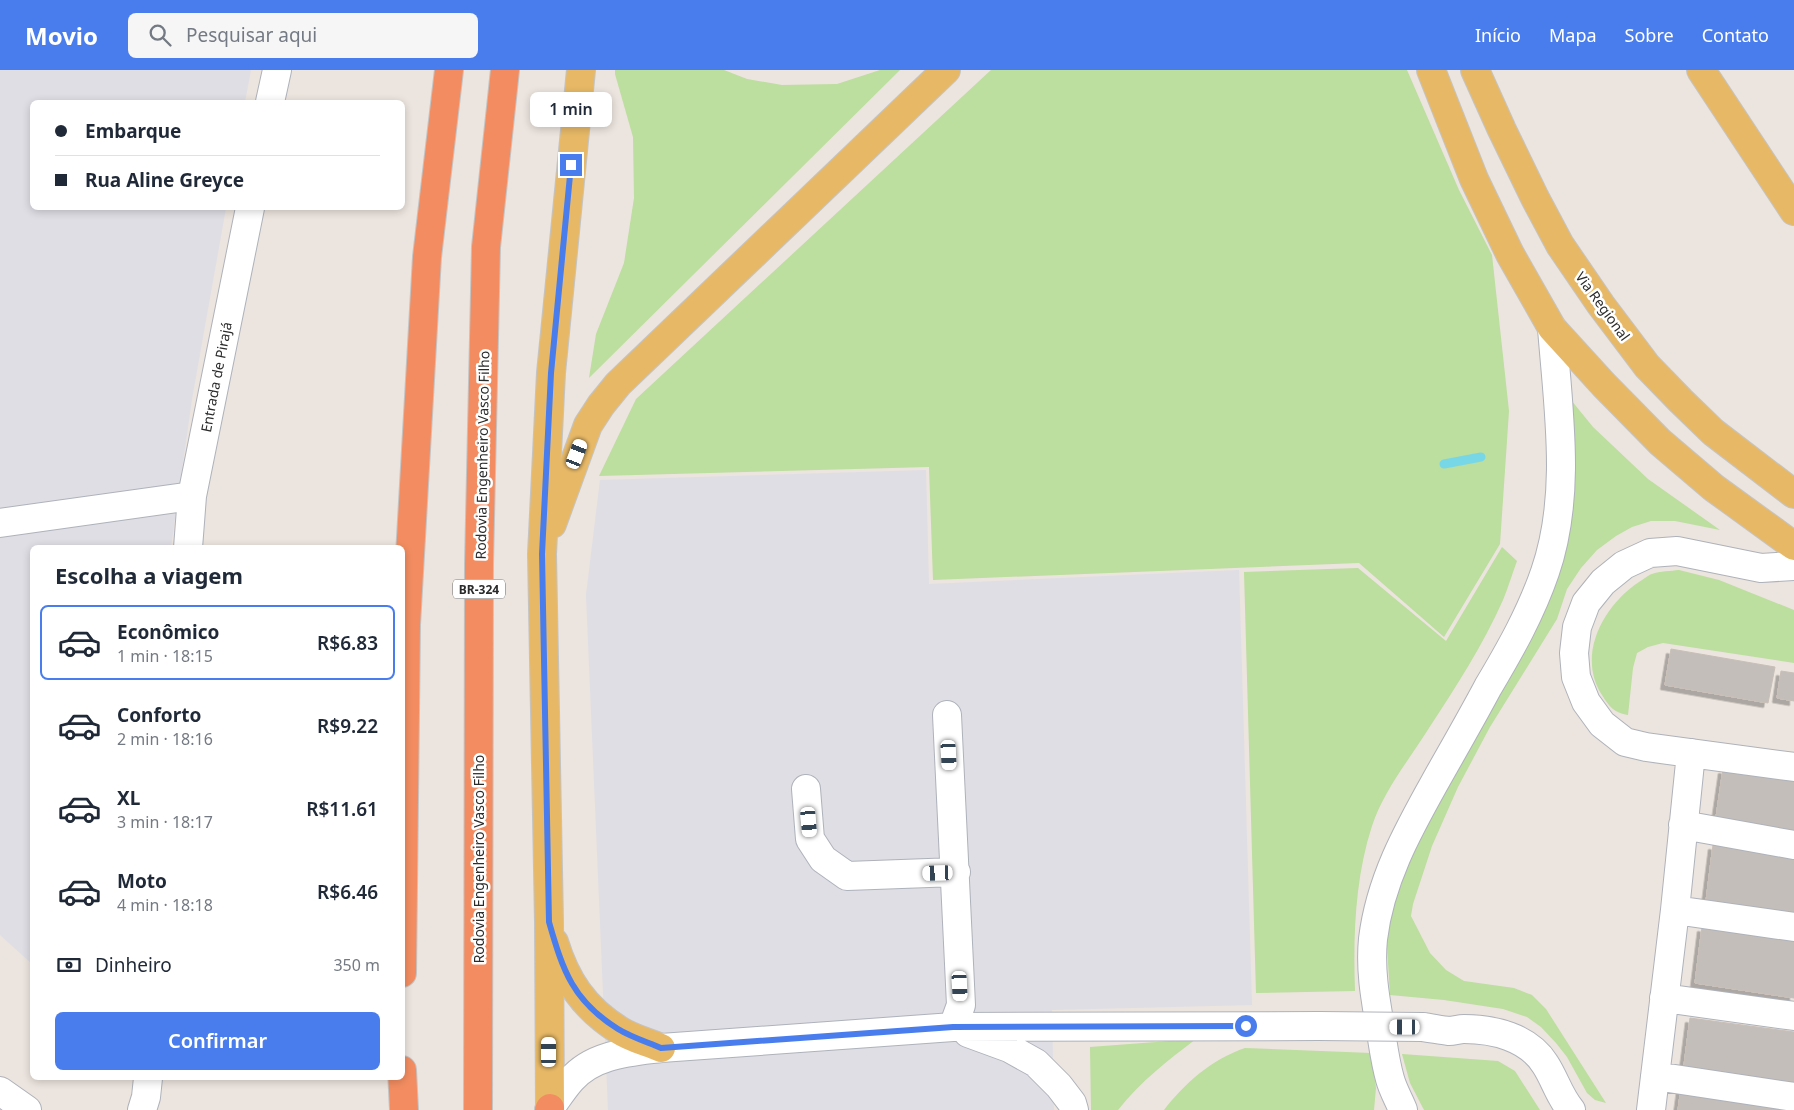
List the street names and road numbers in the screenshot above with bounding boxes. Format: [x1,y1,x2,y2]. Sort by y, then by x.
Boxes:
street label: Via Regional [1572,268,1634,344]
street label: Entrada de Pirajá [196,320,236,434]
street label: Rodovia Engenheiro Vasco Filho [471,351,493,559]
road number: BR-324 [453,579,505,598]
street label: Rodovia Engenheiro Vasco Filho [469,755,488,963]

